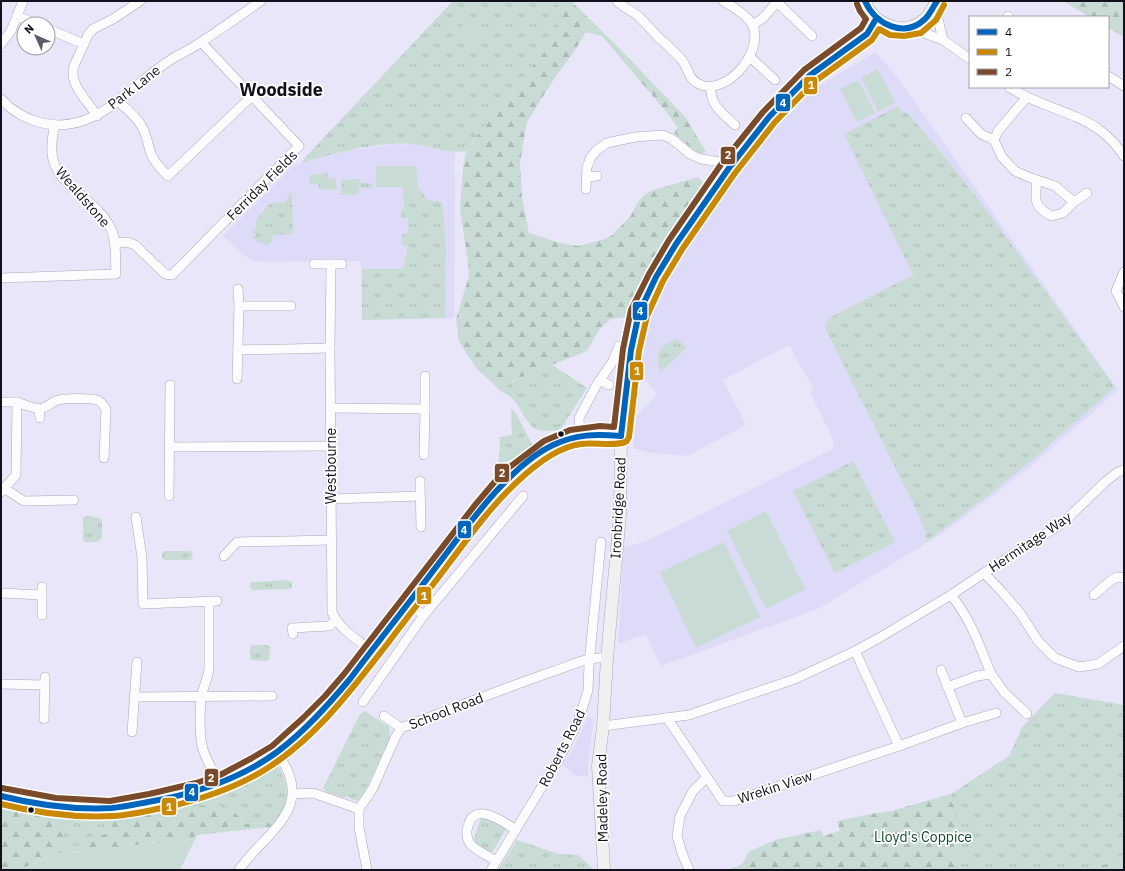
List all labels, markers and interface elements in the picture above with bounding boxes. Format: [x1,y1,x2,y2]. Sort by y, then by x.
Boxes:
north arrow [16,16,56,56]
legend [969,16,1109,88]
text: N [21,21,37,37]
text: 4 [1005,24,1012,39]
text: 1 [1005,44,1012,59]
street label: Park Lane [104,61,164,113]
text: 2 [1005,64,1012,79]
line badge: 1 [803,76,818,95]
district label: Woodside [239,78,323,101]
text: 1 [808,78,815,92]
line badge: 4 [775,93,791,112]
text: 4 [780,96,787,110]
street label: Ferriday Fields [223,146,301,224]
line badge: 2 [720,146,736,165]
text: 2 [725,148,732,162]
street label: Wealdstone [52,163,114,231]
line badge: 4 [632,301,648,321]
text: 4 [637,304,644,318]
line badge: 1 [629,361,644,381]
text: 1 [634,364,641,378]
street label: Westbourne [322,428,340,504]
unlabelled marker [556,429,566,439]
street label: Ironbridge Road [606,457,630,559]
line badge: 2 [494,463,510,483]
text: 2 [499,466,506,480]
street label: Hermitage Way [985,508,1075,576]
line badge: 4 [457,520,472,539]
text: 4 [461,523,468,537]
line badge: 1 [416,586,432,605]
text: 1 [421,589,428,603]
street label: School Road [406,689,486,733]
street label: Roberts Road [535,706,589,790]
street label: Madeley Road [592,754,612,842]
street label: Wrekin View [735,766,815,808]
line badge: 2 [204,768,219,787]
text: 2 [208,771,215,785]
line badge: 4 [184,783,199,802]
text: 4 [189,785,196,799]
line badge: 1 [161,797,177,816]
text: 1 [166,800,173,814]
unlabelled marker [26,805,36,815]
park label: Lloyd's Coppice [874,828,972,846]

